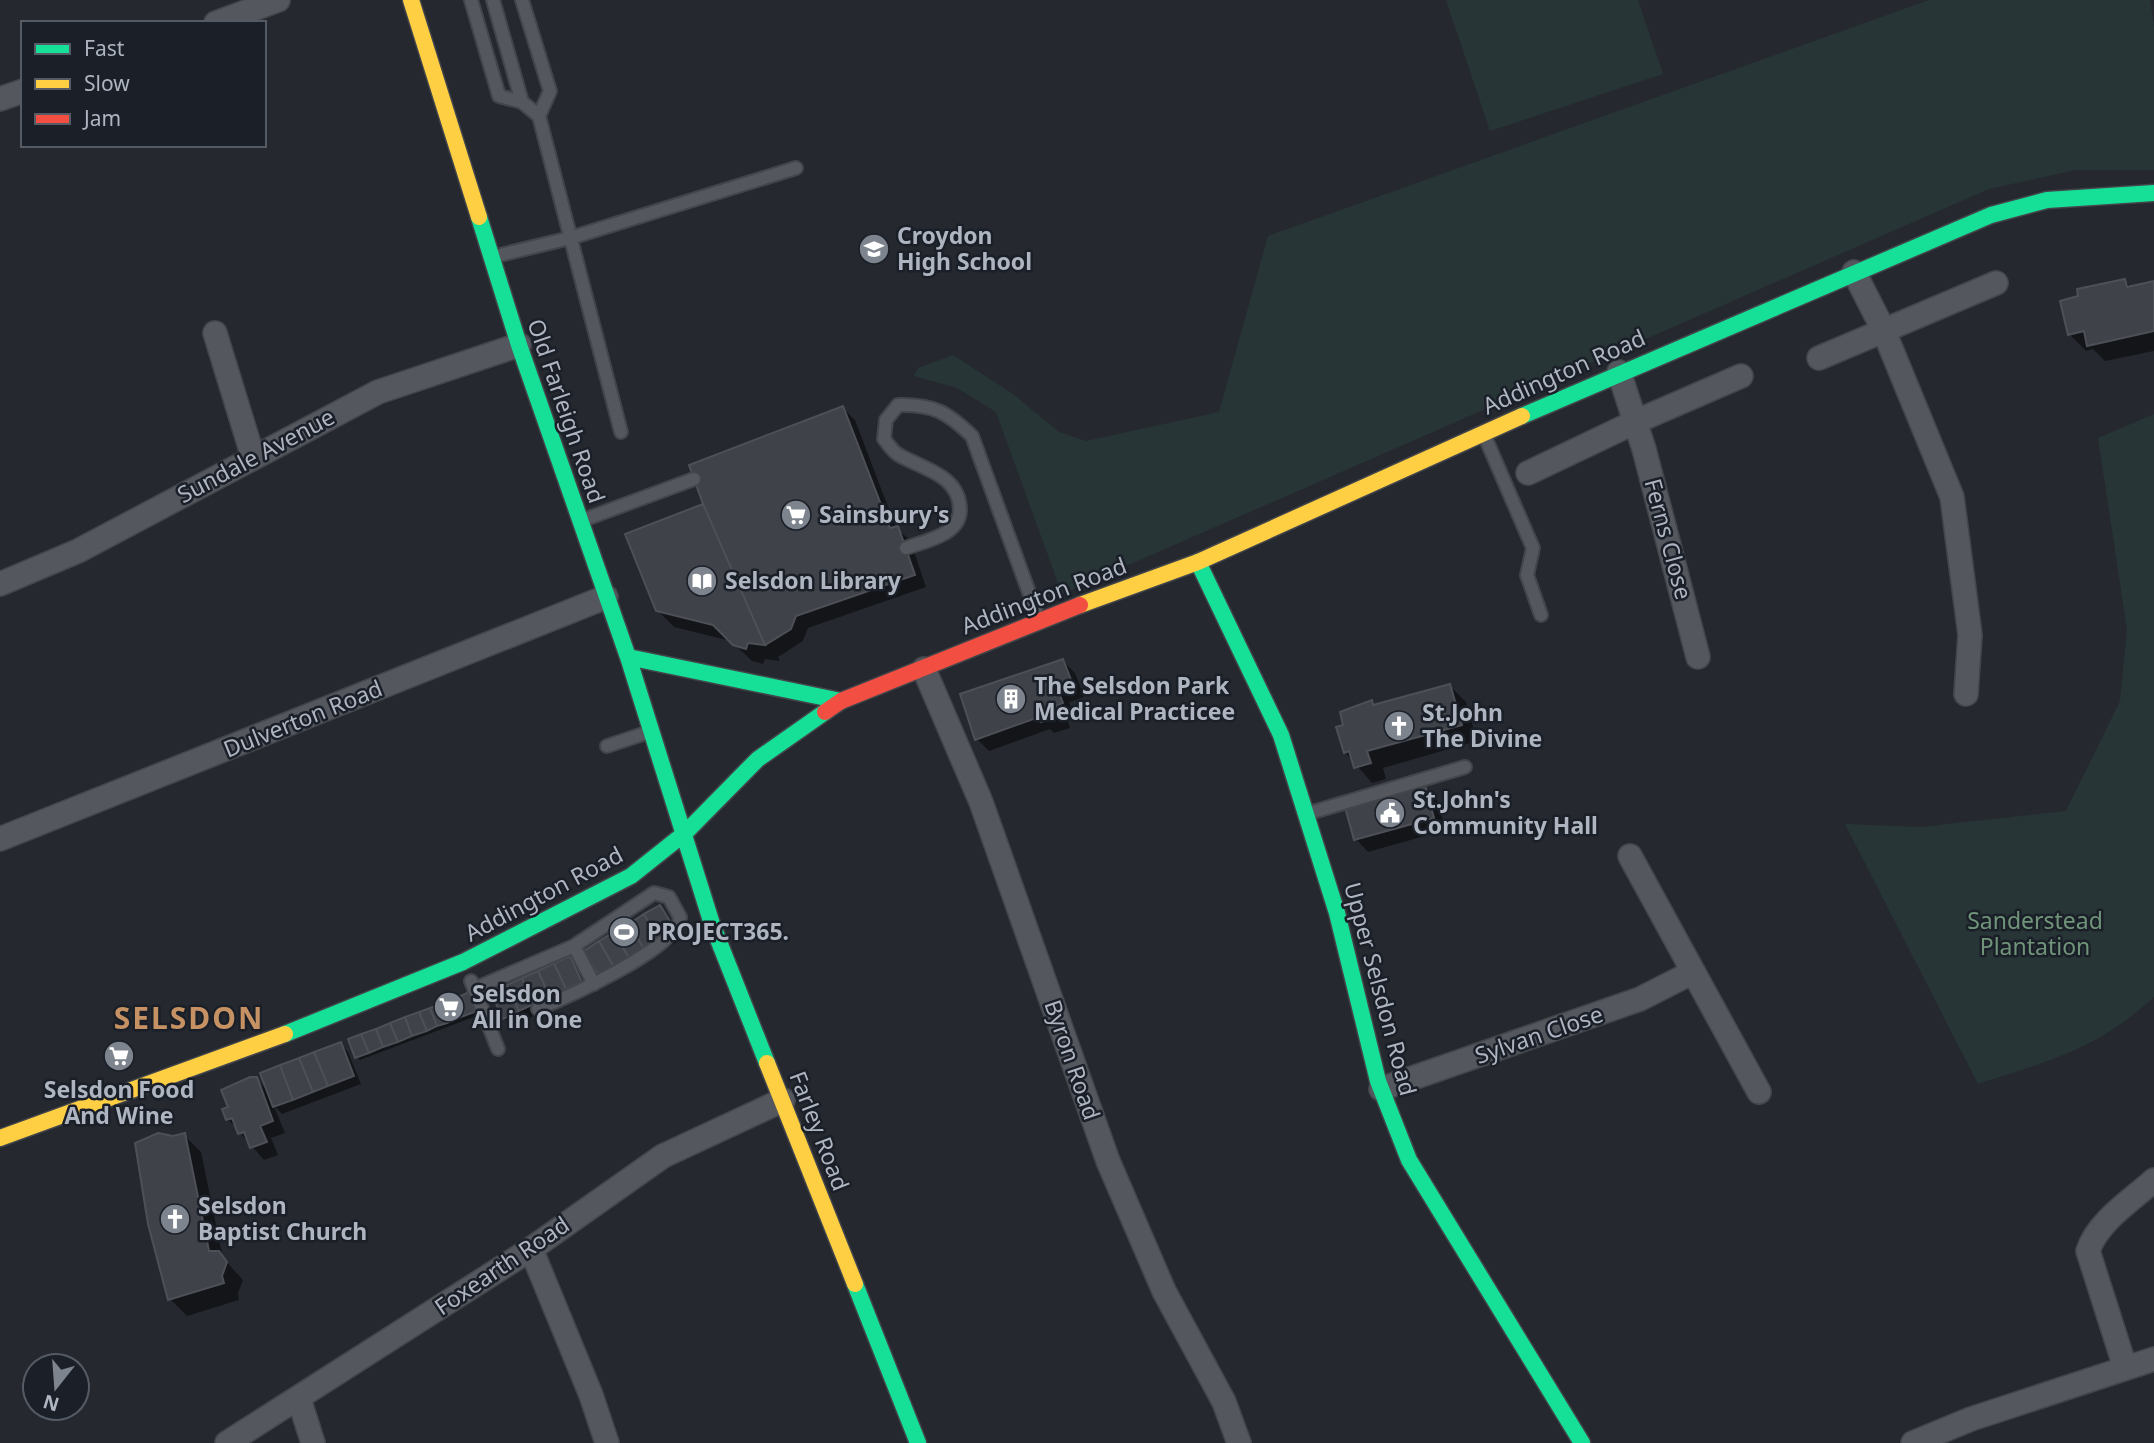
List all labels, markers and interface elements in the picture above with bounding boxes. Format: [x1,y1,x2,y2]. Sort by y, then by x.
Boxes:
legend [21,21,266,147]
text: Fast [84,34,125,62]
text: Slow [84,69,130,97]
text: Jam [82,104,121,132]
place label: Croydon High School [897,219,1032,277]
school or university icon: Croydon High School [857,232,891,266]
street label: Old Farleigh Road [520,314,613,507]
street label: Addington Road [1477,321,1650,421]
street label: Sundale Avenue [171,400,340,510]
street label: Ferns Close [1637,475,1700,603]
supermarket icon: Sainsbury's [779,498,813,532]
place label: Sainsbury's [819,498,950,530]
street label: Addington Road [956,549,1131,641]
library icon: Selsdon Library [685,564,719,598]
place label: Selsdon Library [725,564,902,596]
place label: The Selsdon Park Medical Practicee [1034,669,1235,727]
street label: Dulverton Road [218,672,387,765]
building icon: The Selsdon Park Medical Practicee [994,682,1028,716]
place label: St.John The Divine [1422,696,1542,754]
church icon: St.John The Divine [1382,709,1416,743]
place label: St.John's Community Hall [1413,783,1598,841]
public building icon: St.John's Community Hall [1373,796,1407,830]
street label: Addington Road [459,838,628,948]
street label: Upper Selsdon Road [1337,879,1425,1099]
park label: Sanderstead Plantation [1967,904,2103,962]
sports icon: PROJECT365. [607,915,641,949]
place label: PROJECT365. [647,915,789,947]
place label: Selsdon All in One [472,977,582,1035]
supermarket icon: Selsdon All in One [432,990,466,1024]
street label: Byron Road [1037,995,1108,1124]
district label: SELSDON [114,997,264,1038]
street label: Sylvan Close [1470,997,1607,1071]
supermarket icon: Selsdon Food And Wine [102,1039,136,1073]
street label: Farley Road [782,1066,857,1195]
place label: Selsdon Food And Wine [44,1073,194,1131]
place label: Selsdon Baptist Church [198,1189,367,1247]
church icon: Selsdon Baptist Church [158,1202,192,1236]
street label: Foxearth Road [428,1208,575,1322]
north arrow [21,1352,91,1422]
text: N [40,1389,62,1418]

